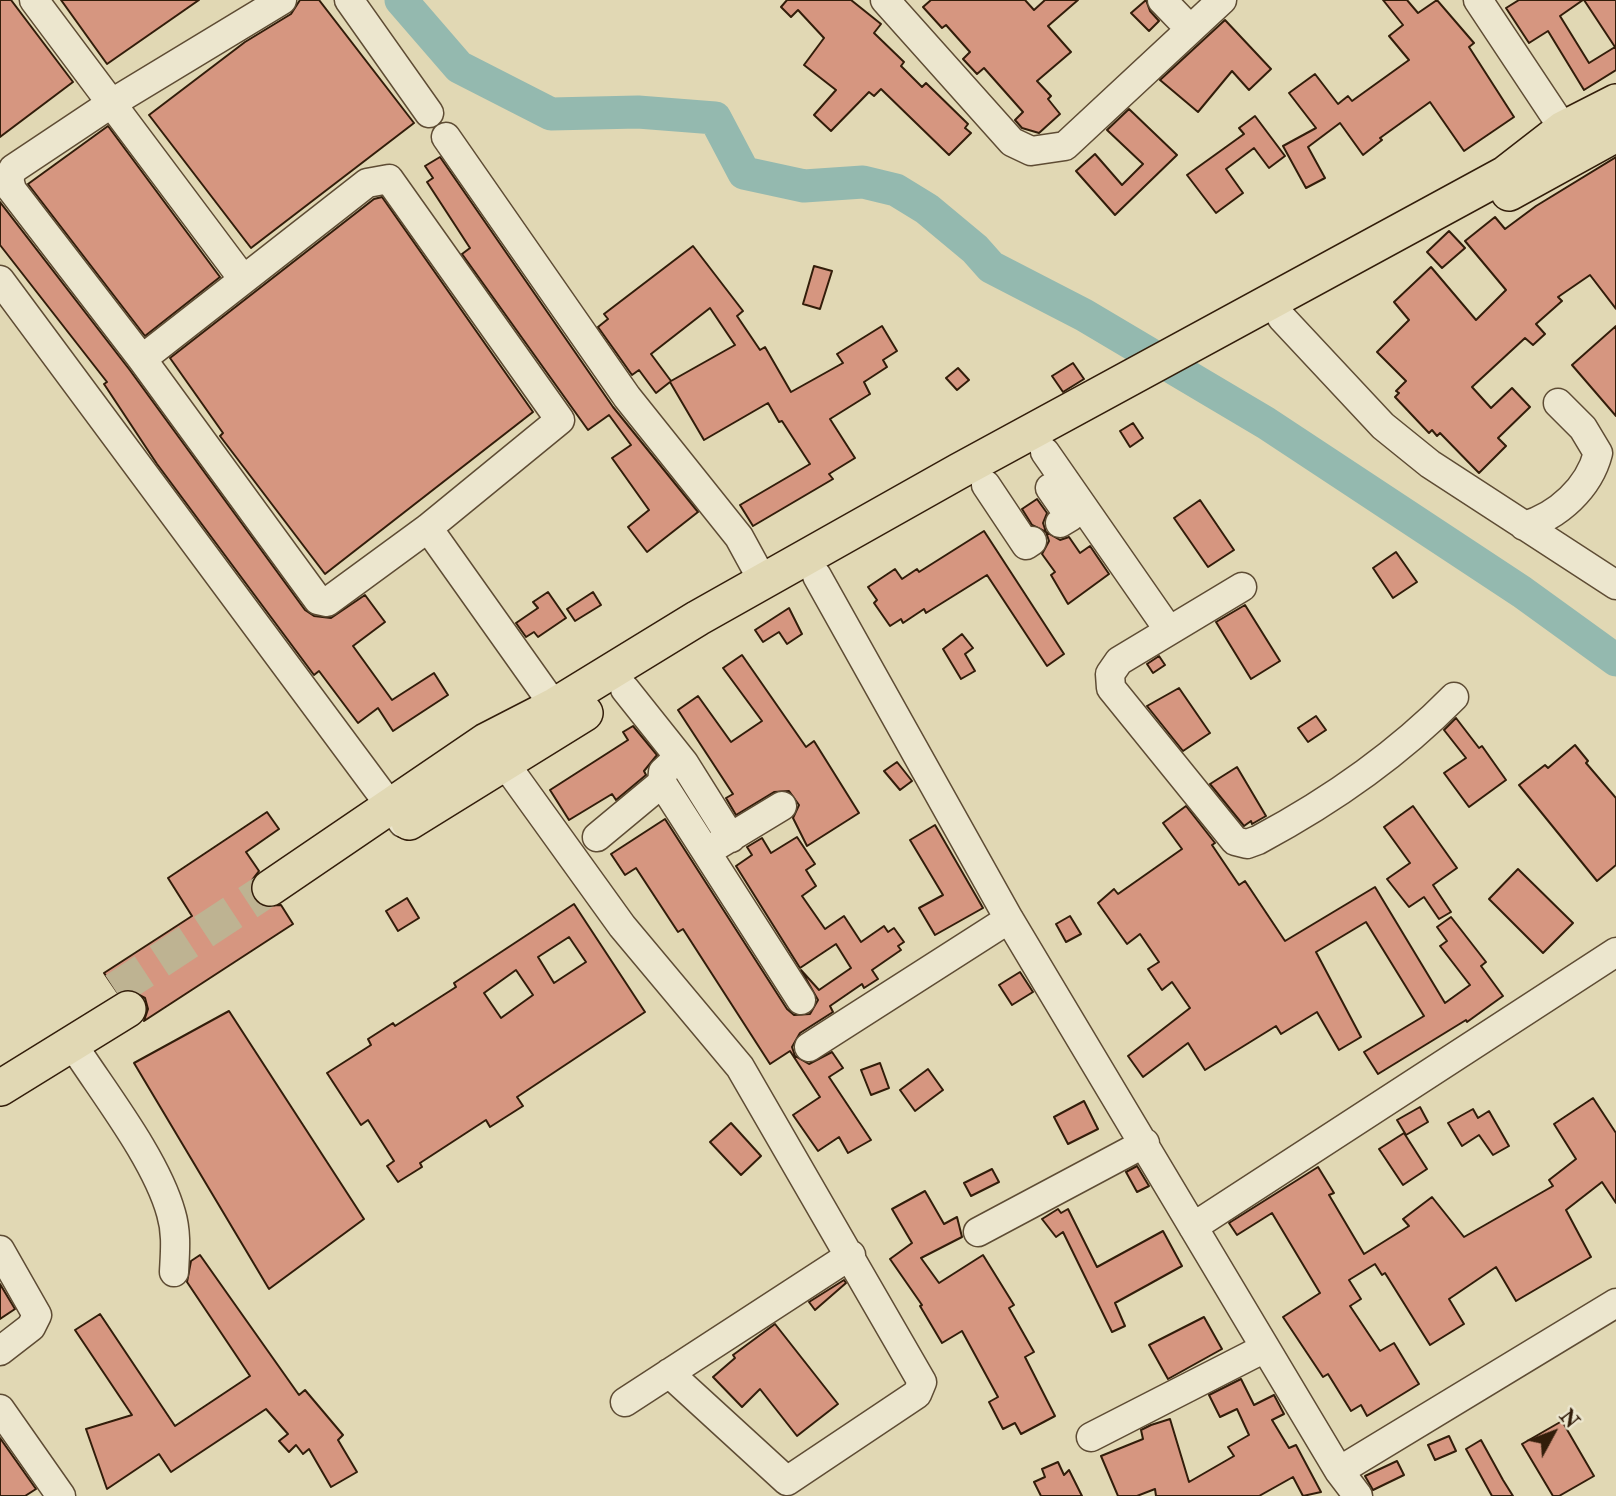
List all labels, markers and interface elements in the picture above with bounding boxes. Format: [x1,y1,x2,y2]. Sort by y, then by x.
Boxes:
north arrow [1518,1398,1588,1468]
text: N [1554,1405,1583,1434]

